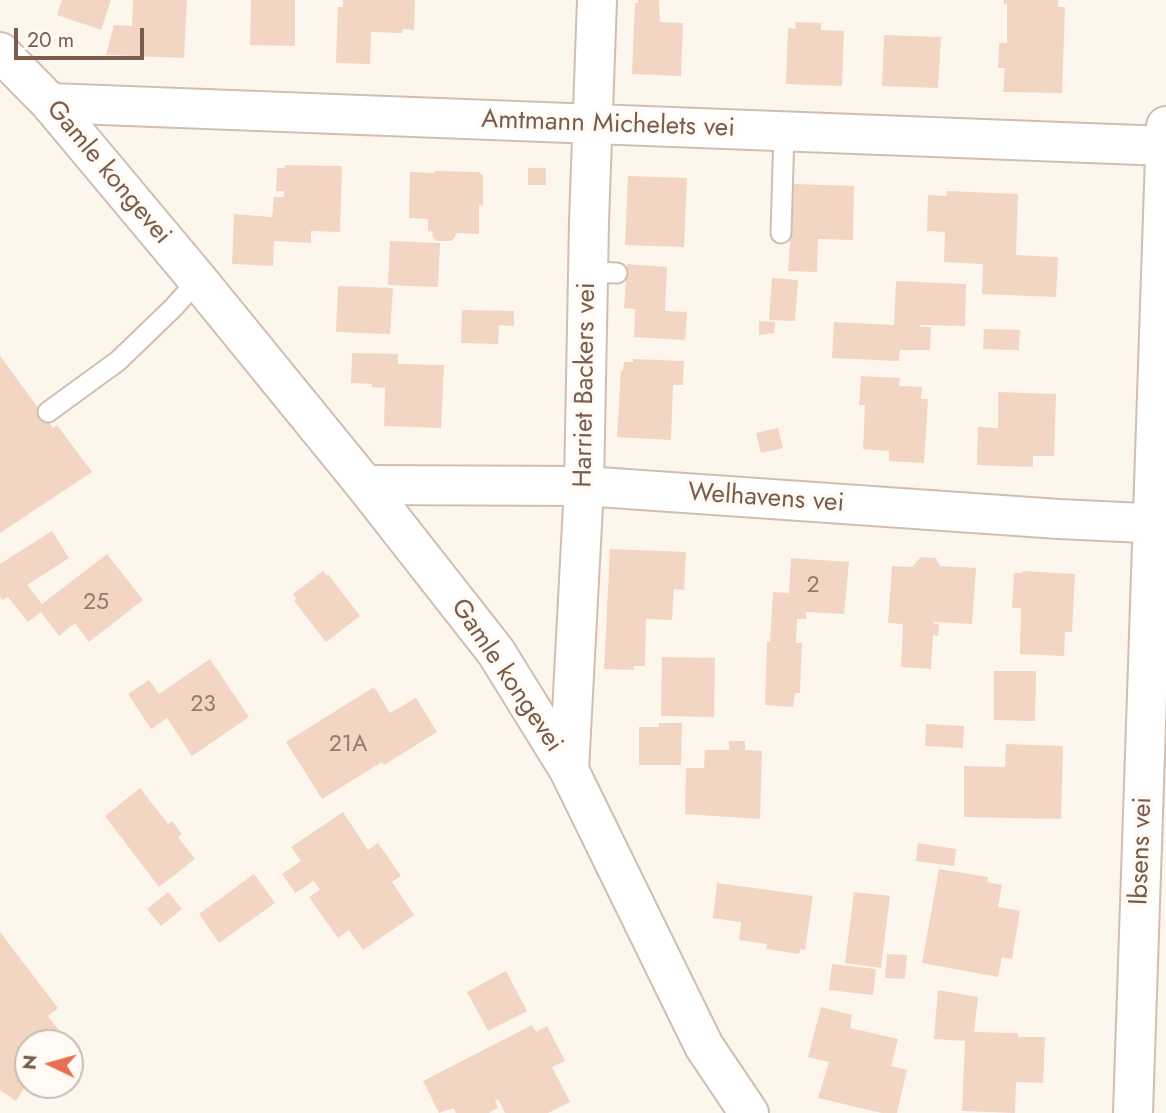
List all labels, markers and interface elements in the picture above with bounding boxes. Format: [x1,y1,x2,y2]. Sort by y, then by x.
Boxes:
scale bar [18,14,147,58]
text: 20 m [27,25,74,55]
street label: Gamle kongevei [39,95,177,251]
street label: Amtmann Michelets vei [481,105,735,145]
street label: Harriet Backers vei [569,282,603,488]
street label: Welhavens vei [687,478,845,520]
house number: 2 [806,572,820,600]
house number: 25 [83,589,109,617]
street label: Gamle kongevei [443,593,569,759]
house number: 23 [190,691,216,719]
house number: 21A [329,731,367,759]
street label: Ibsens vei [1125,796,1159,906]
north arrow [14,1029,84,1099]
text: N [15,1054,44,1071]

